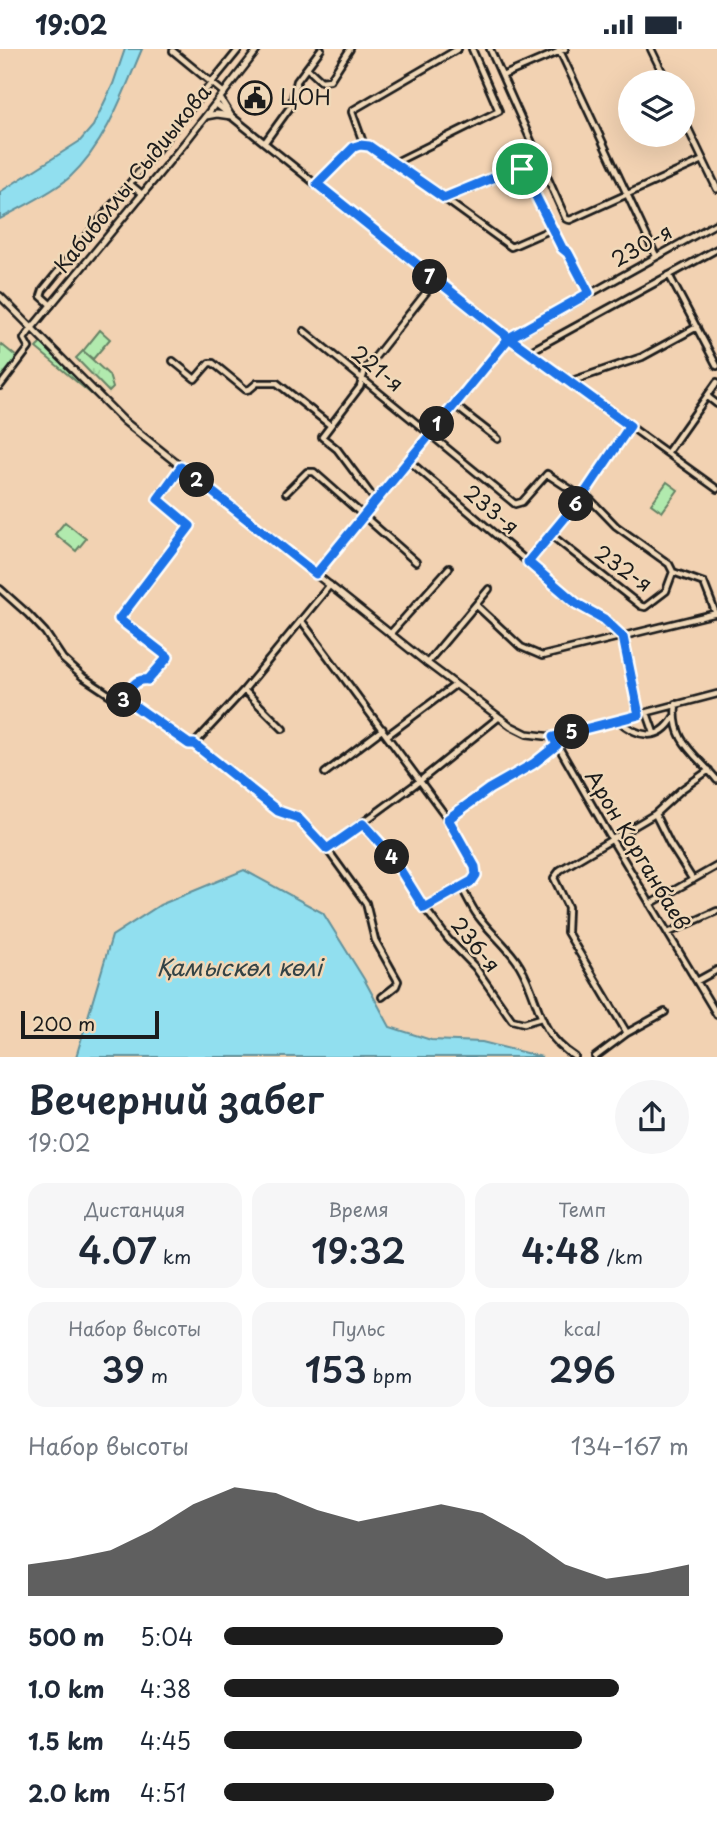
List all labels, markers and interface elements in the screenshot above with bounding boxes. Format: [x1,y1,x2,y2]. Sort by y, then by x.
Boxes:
text: 19:02 [35,5,107,44]
map controls [618,70,695,147]
button: layers [618,70,695,147]
street label: Кабиболлы Сыдиыкова [45,76,218,279]
public building icon: ЦОН [236,79,274,117]
place label: ЦОН [280,80,331,112]
pin [492,139,552,199]
icon: arrive [503,150,541,188]
street label: 230-я [605,214,677,274]
pin: 7 [412,259,448,295]
text: 7 [424,262,435,290]
street label: 221-я [345,336,411,399]
pin: 1 [420,407,454,441]
text: 1 [432,409,441,437]
pin: 2 [180,463,214,497]
text: 2 [190,465,203,493]
street label: 233-я [458,476,527,541]
pin: 6 [558,487,594,521]
text: 6 [569,489,582,517]
street label: 232-я [589,536,660,599]
pin: 3 [106,683,142,717]
text: 3 [117,685,130,713]
pin: 5 [554,715,590,749]
text: 5 [565,717,578,745]
street label: Арон Корганбаев [578,763,699,935]
pin: 4 [374,839,410,875]
text: 4 [385,842,398,870]
street label: 236-я [444,909,509,979]
water label: Қамыскөл көлі [156,949,325,984]
scale bar [21,1008,159,1040]
text: 200 m [32,1009,95,1037]
text: Вечерний забег [28,1070,324,1127]
button: share [615,1080,689,1154]
text: 19:02 [28,1125,91,1160]
text: Дистанция [84,1195,185,1223]
text: Время [328,1195,389,1223]
text: Темп [558,1195,606,1223]
text: 4.07 [78,1223,157,1276]
text: 19:32 [311,1223,406,1276]
text: 4:48 [521,1223,601,1276]
text: km [157,1242,191,1270]
text: /km [601,1242,643,1270]
text: Набор высоты [68,1314,201,1342]
text: Пульс [332,1314,385,1342]
text: kcal [563,1314,601,1342]
text: 39 [102,1342,145,1395]
text: 153 [305,1342,367,1395]
text: 296 [549,1342,616,1395]
text: m [145,1361,168,1389]
text: bpm [367,1361,412,1389]
text: Набор высоты [28,1428,189,1463]
text: 134–167 m [571,1428,689,1463]
text: 500 m [28,1619,105,1654]
text: 5:04 [140,1619,193,1654]
text: 1.0 km [28,1671,105,1706]
text: 4:38 [140,1671,191,1706]
text: 1.5 km [28,1723,104,1758]
text: 4:45 [140,1723,191,1758]
text: 2.0 km [28,1775,110,1810]
text: 4:51 [140,1775,186,1810]

